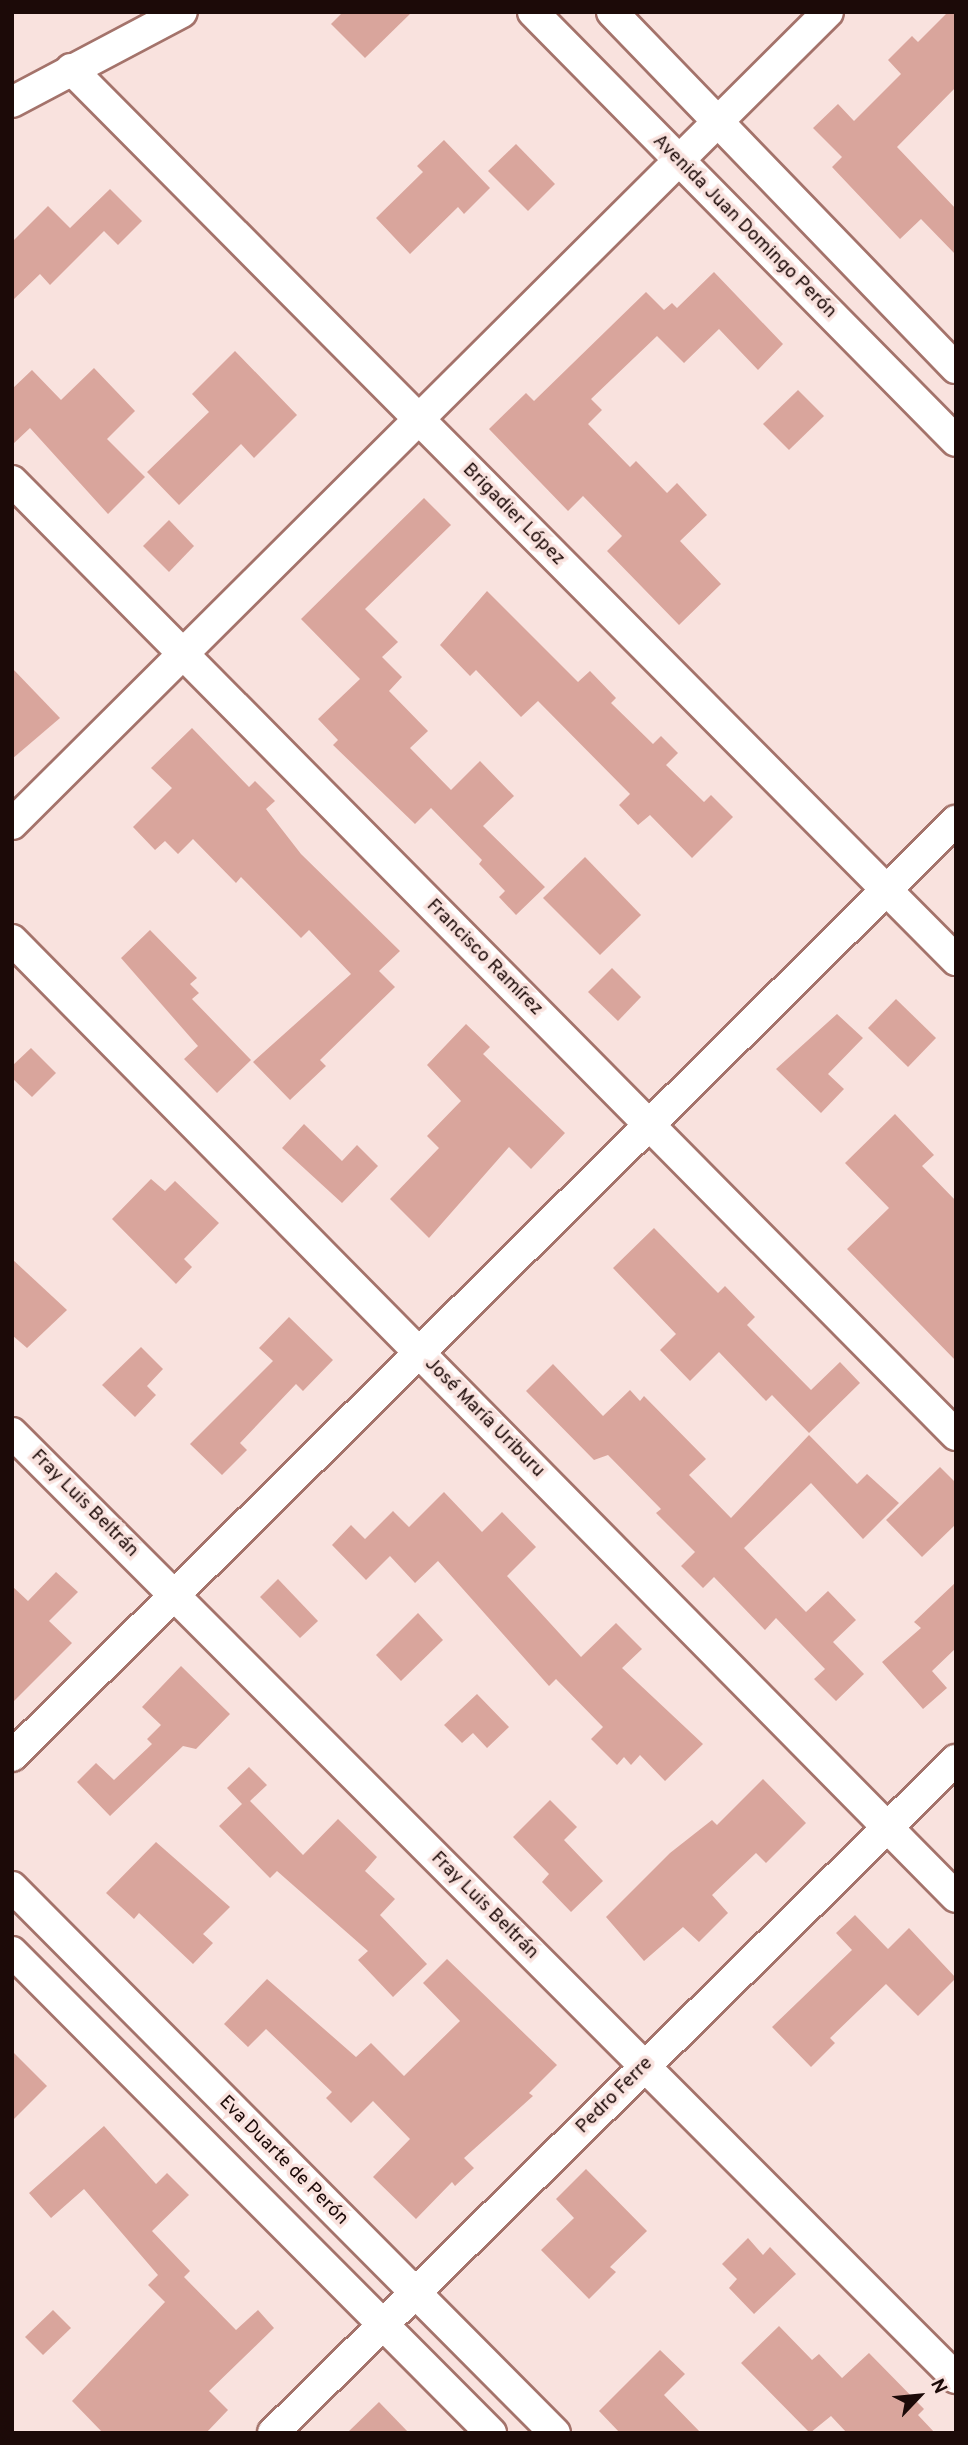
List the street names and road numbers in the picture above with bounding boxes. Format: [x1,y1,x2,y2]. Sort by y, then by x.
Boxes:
street label: Avenida Juan Domingo Perón [647,130,841,324]
street label: Brigadier López [457,459,569,571]
street label: Francisco Ramírez [421,895,547,1021]
street label: José María Uriburu [419,1353,549,1483]
street label: Fray Luis Beltrán [26,1446,142,1562]
street label: Fray Luis Beltrán [426,1848,542,1964]
street label: Pedro Ferre [572,2053,658,2139]
street label: Eva Duarte de Perón [214,2092,352,2230]

